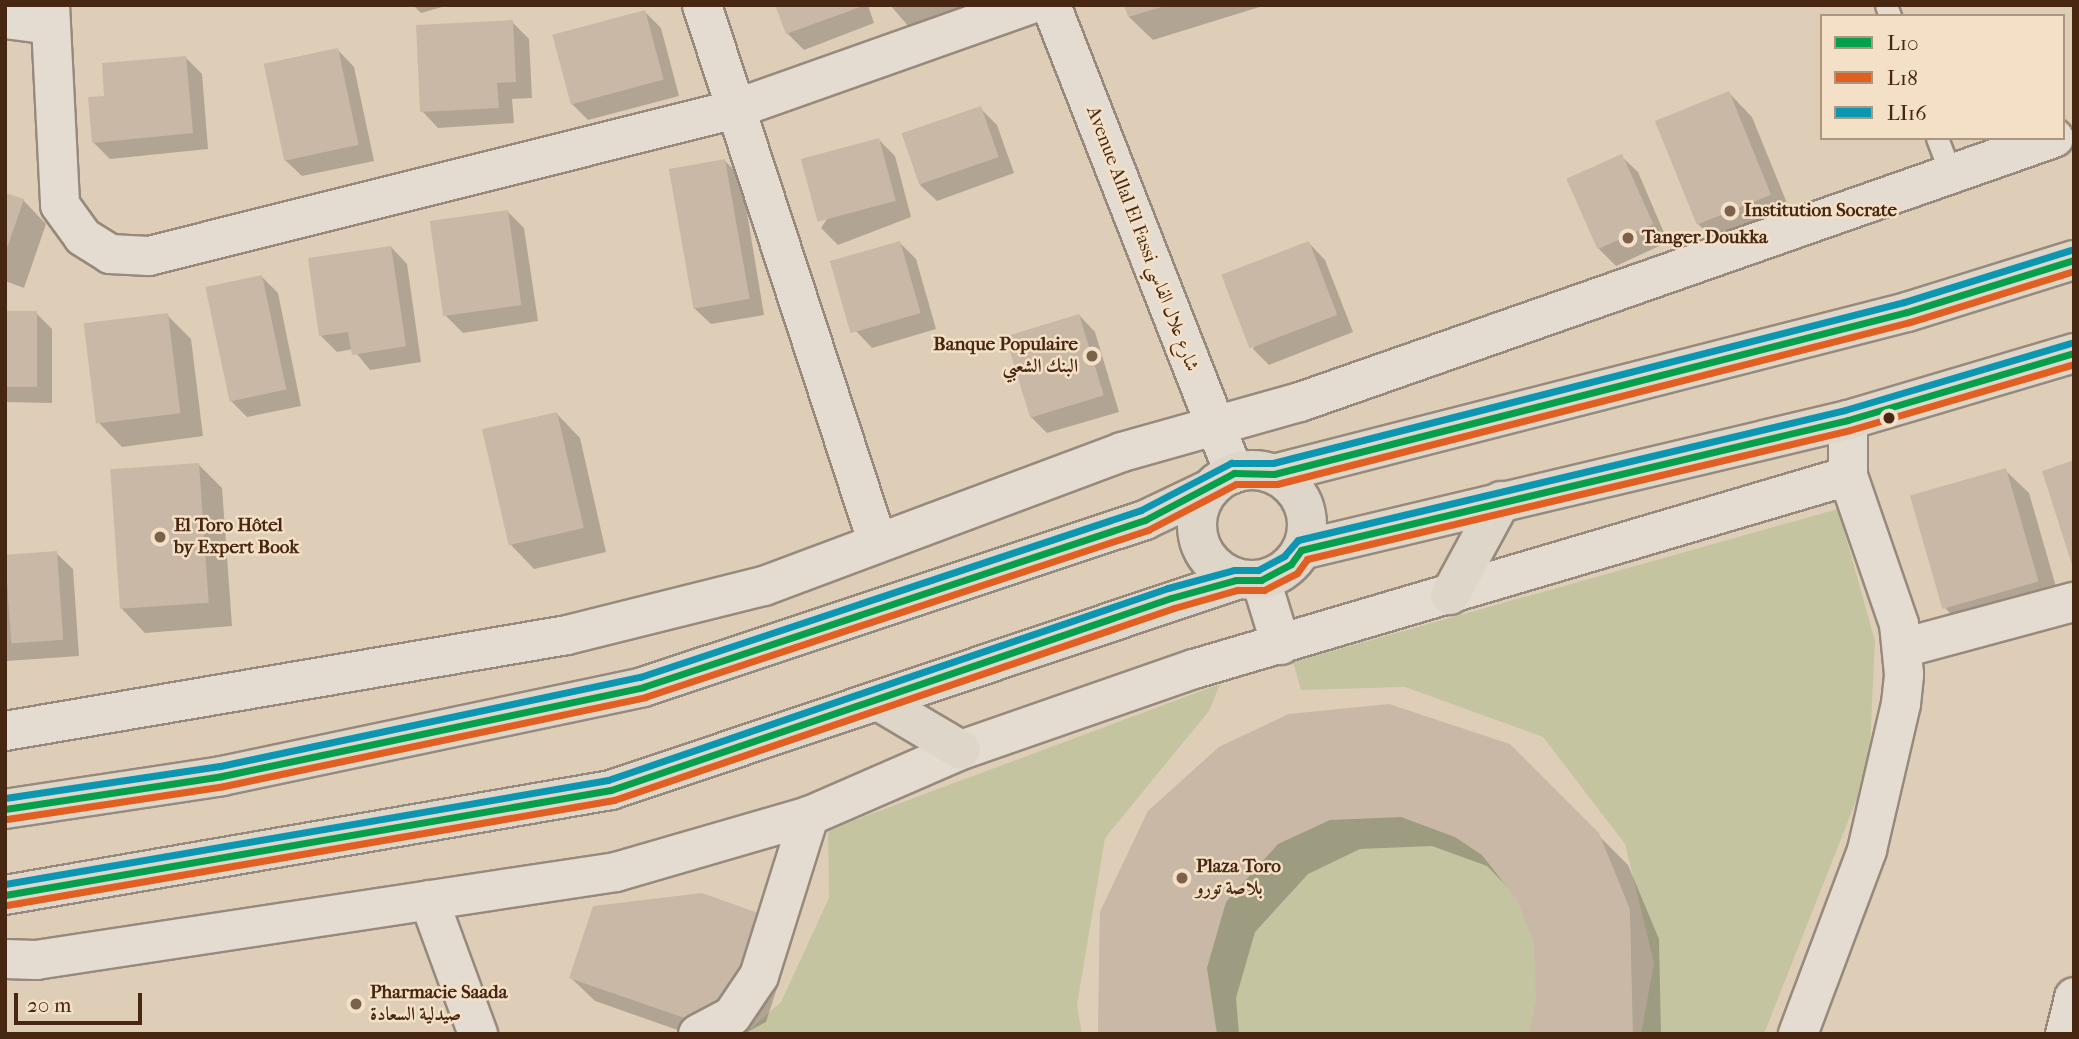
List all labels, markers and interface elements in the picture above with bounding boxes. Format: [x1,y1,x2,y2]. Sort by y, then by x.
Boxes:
legend [1820,14,2065,140]
text: L10 [1887,31,1919,55]
text: L18 [1887,66,1918,90]
text: LI16 [1887,101,1927,125]
street label: Avenue Allal El Fassi شارع علال الفاسي [1081,103,1203,375]
place label: Institution Socrate [1744,200,1897,222]
marker: Institution Socrate [1722,203,1738,219]
place label: Tanger Doukka [1642,227,1768,249]
marker: Tanger Doukka [1620,230,1636,246]
place label: Banque Populaire البنك الشعبي [933,334,1078,378]
marker: Banque Populaire البنك الشعبي [1084,348,1100,364]
unlabelled marker [1882,411,1896,425]
place label: El Toro Hôtel by Expert Book [174,515,299,559]
marker: El Toro Hôtel by Expert Book [152,529,168,545]
place label: Plaza Toro بلاصة تورو [1196,856,1281,900]
marker: Plaza Toro بلاصة تورو [1174,870,1190,886]
scale bar [18,979,145,1023]
place label: Pharmacie Saada صيدلية السعادة [370,982,507,1026]
text: 20 m [27,993,71,1017]
marker: Pharmacie Saada صيدلية السعادة [348,996,364,1012]

